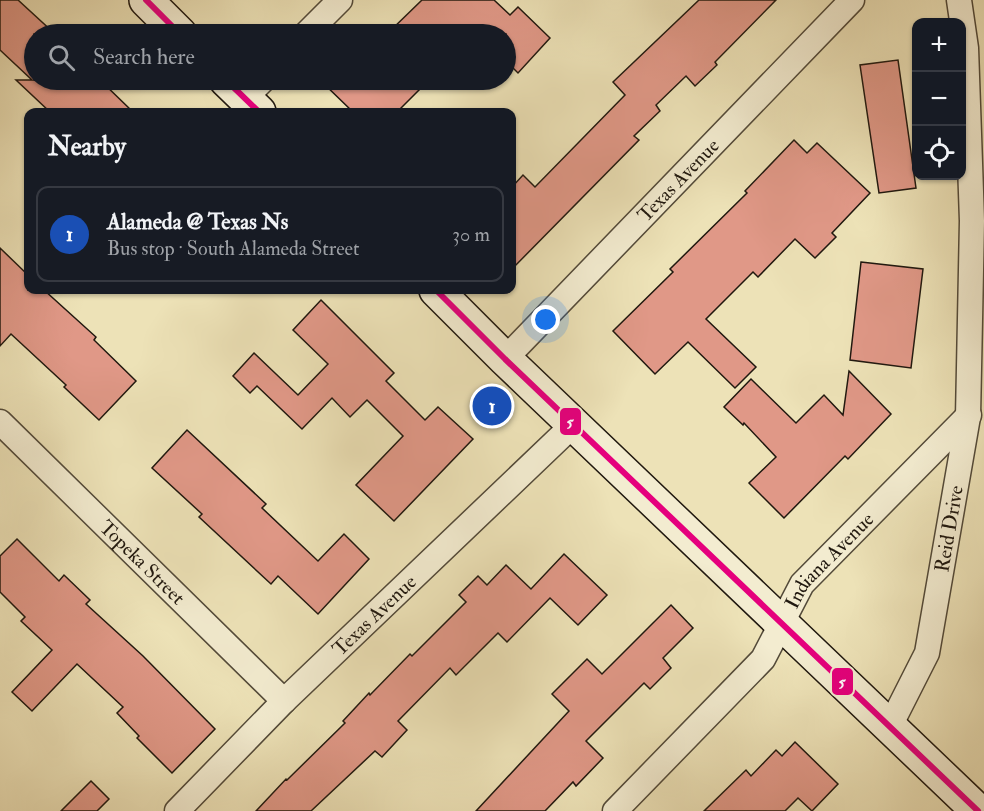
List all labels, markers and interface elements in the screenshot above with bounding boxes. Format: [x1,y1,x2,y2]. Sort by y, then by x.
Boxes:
map controls [912,18,966,180]
button: + [912,18,966,72]
search box [24,24,516,90]
icon: search [45,41,78,74]
text: Search here [93,43,195,71]
button: − [912,72,966,126]
button: locate [912,126,966,180]
text: Nearby [48,131,126,163]
street label: Texas Avenue [632,133,724,227]
text: Alameda @ Texas Ns [107,208,288,236]
text: 1 [66,222,73,247]
text: 30 m [452,222,490,247]
text: Bus stop · South Alameda Street [107,236,359,261]
your location [531,305,560,334]
pin: 1 [472,384,512,428]
line badge: 5 [559,407,582,436]
text: 5 [566,412,574,432]
street label: Reid Drive [929,483,968,574]
street label: Indiana Avenue [779,507,879,613]
street label: Topeka Street [95,515,191,610]
street label: Texas Avenue [327,569,421,661]
line badge: 5 [831,667,854,696]
text: 5 [838,672,846,692]

